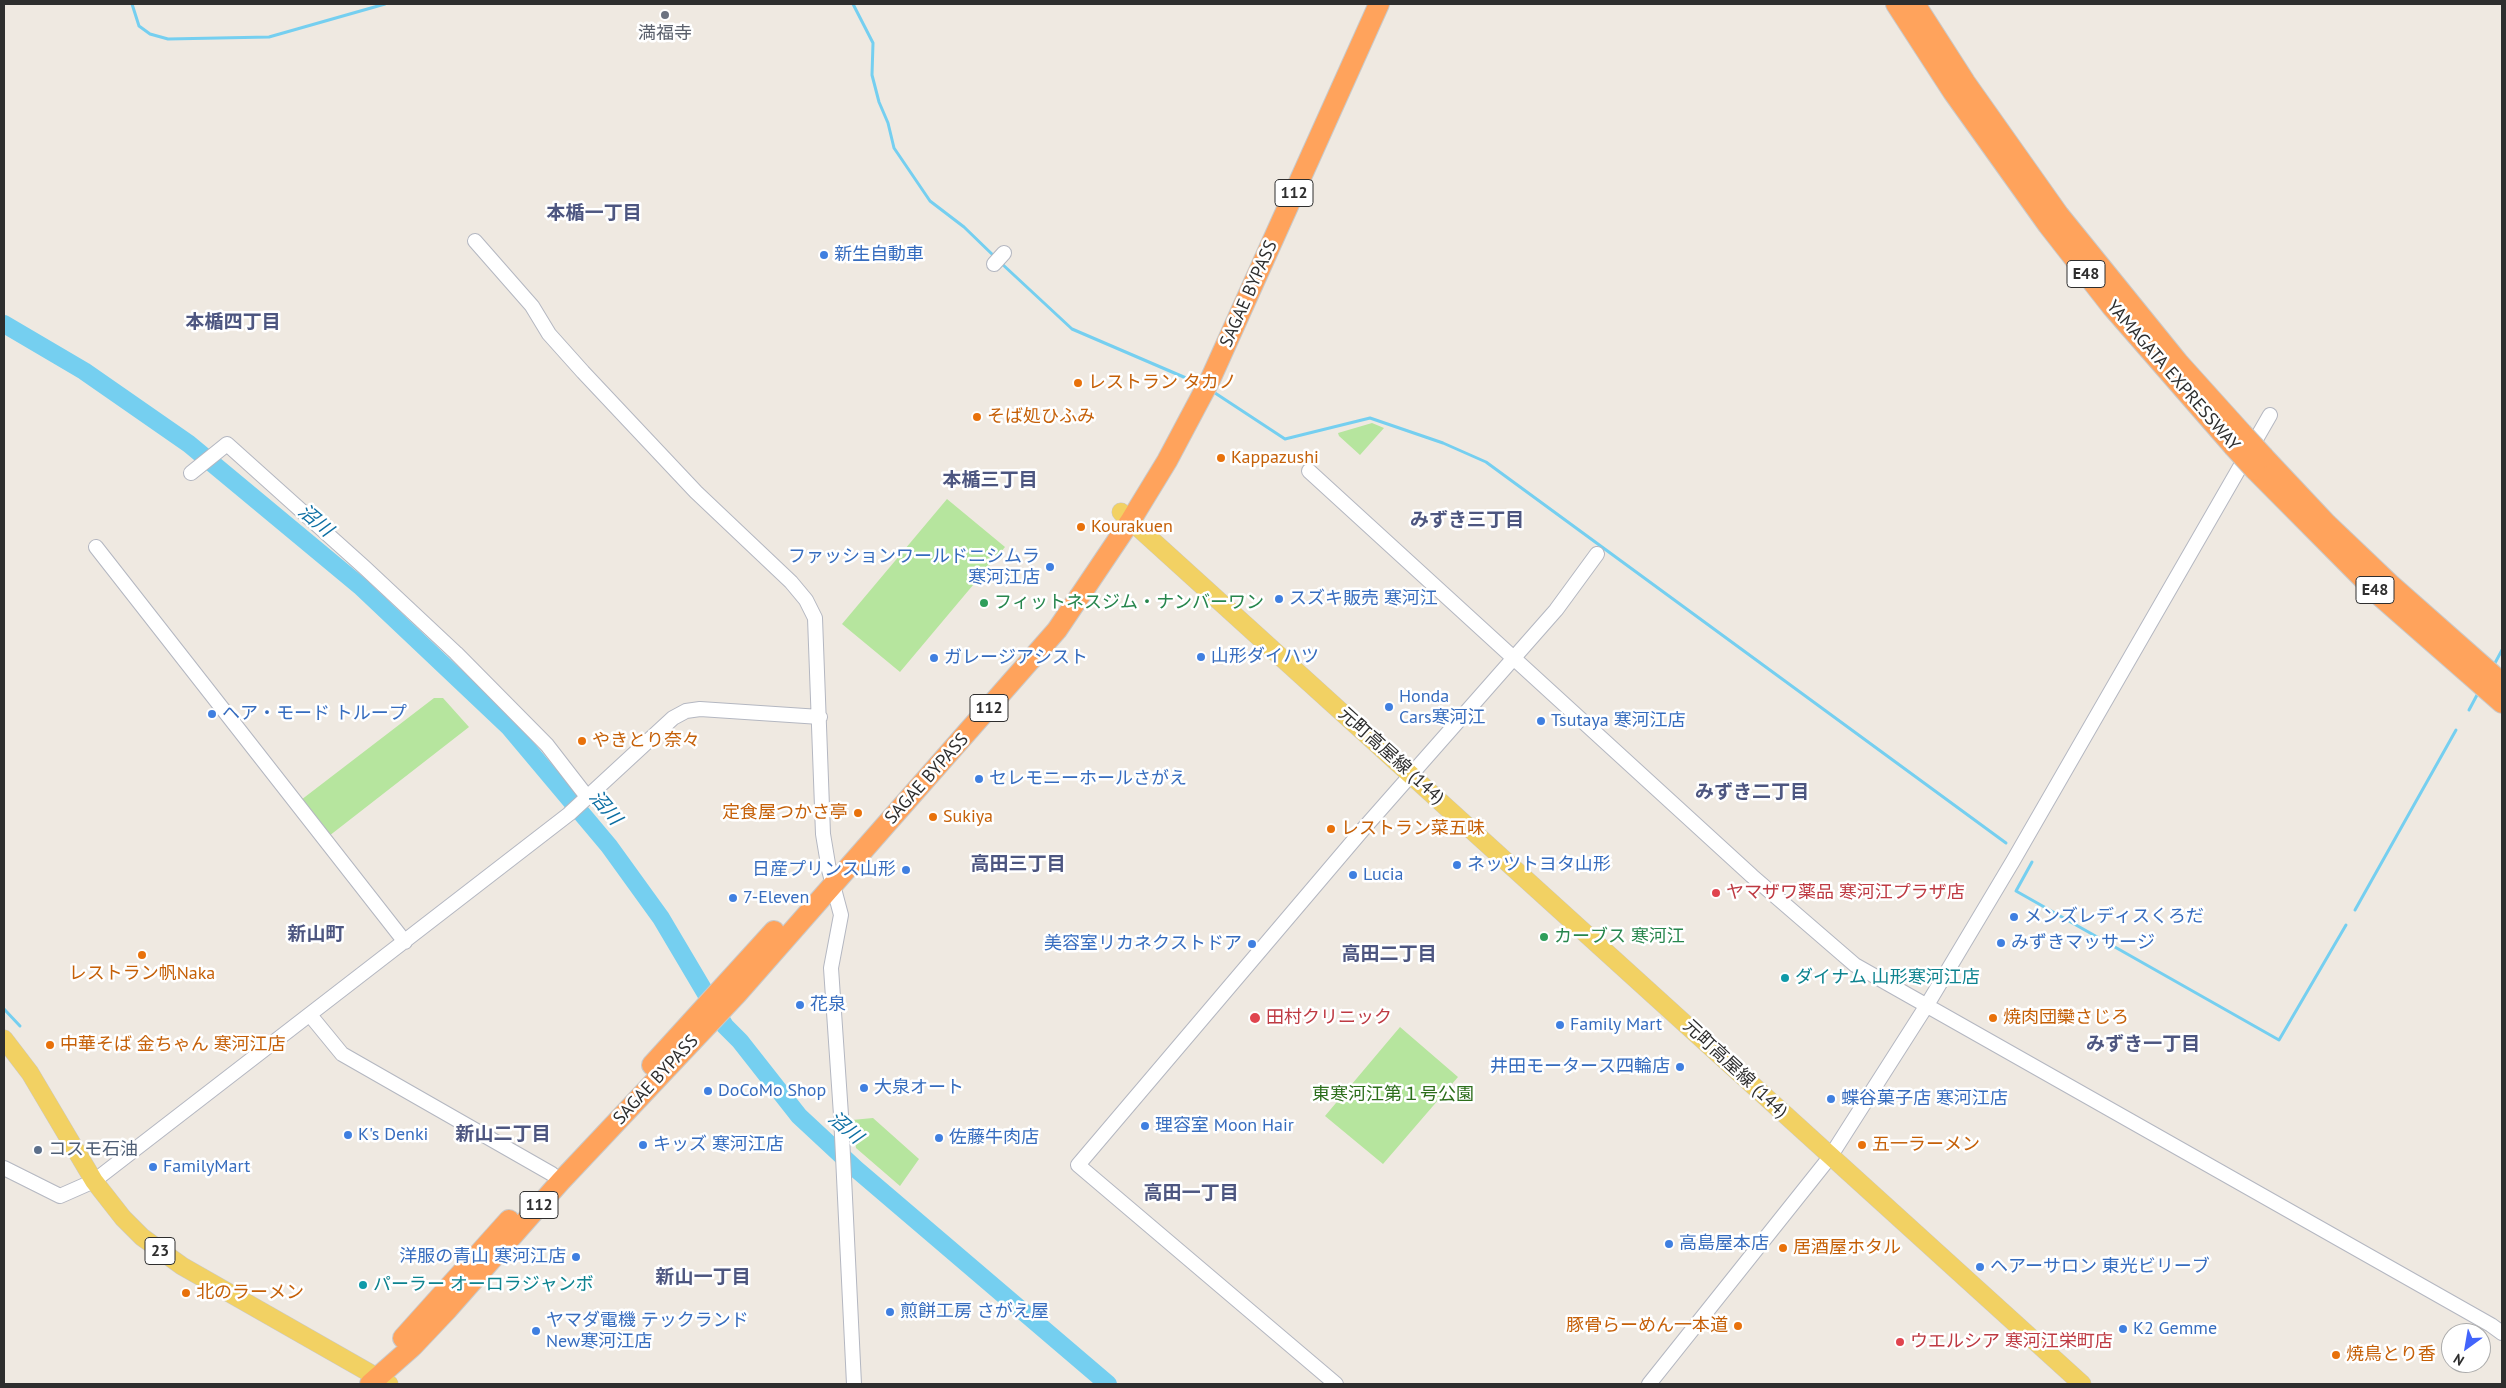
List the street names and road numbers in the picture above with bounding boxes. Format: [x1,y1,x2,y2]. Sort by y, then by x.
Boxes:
road number: 112 [1275,180,1313,207]
street label: SAGAE BYPASS [1216,237,1282,351]
road number: E48 [2067,260,2105,288]
street label: YAMAGATA EXPRESSWAY [2102,296,2244,456]
road number: E48 [2356,576,2394,604]
road number: 112 [970,694,1008,721]
street label: 元町高屋線 (144) [1334,703,1448,809]
street label: SAGAE BYPASS [881,729,973,829]
street label: 元町高屋線 (144) [1679,1015,1791,1123]
street label: SAGAE BYPASS [609,1031,703,1129]
road number: 112 [520,1192,558,1218]
road number: 23 [145,1238,175,1264]

